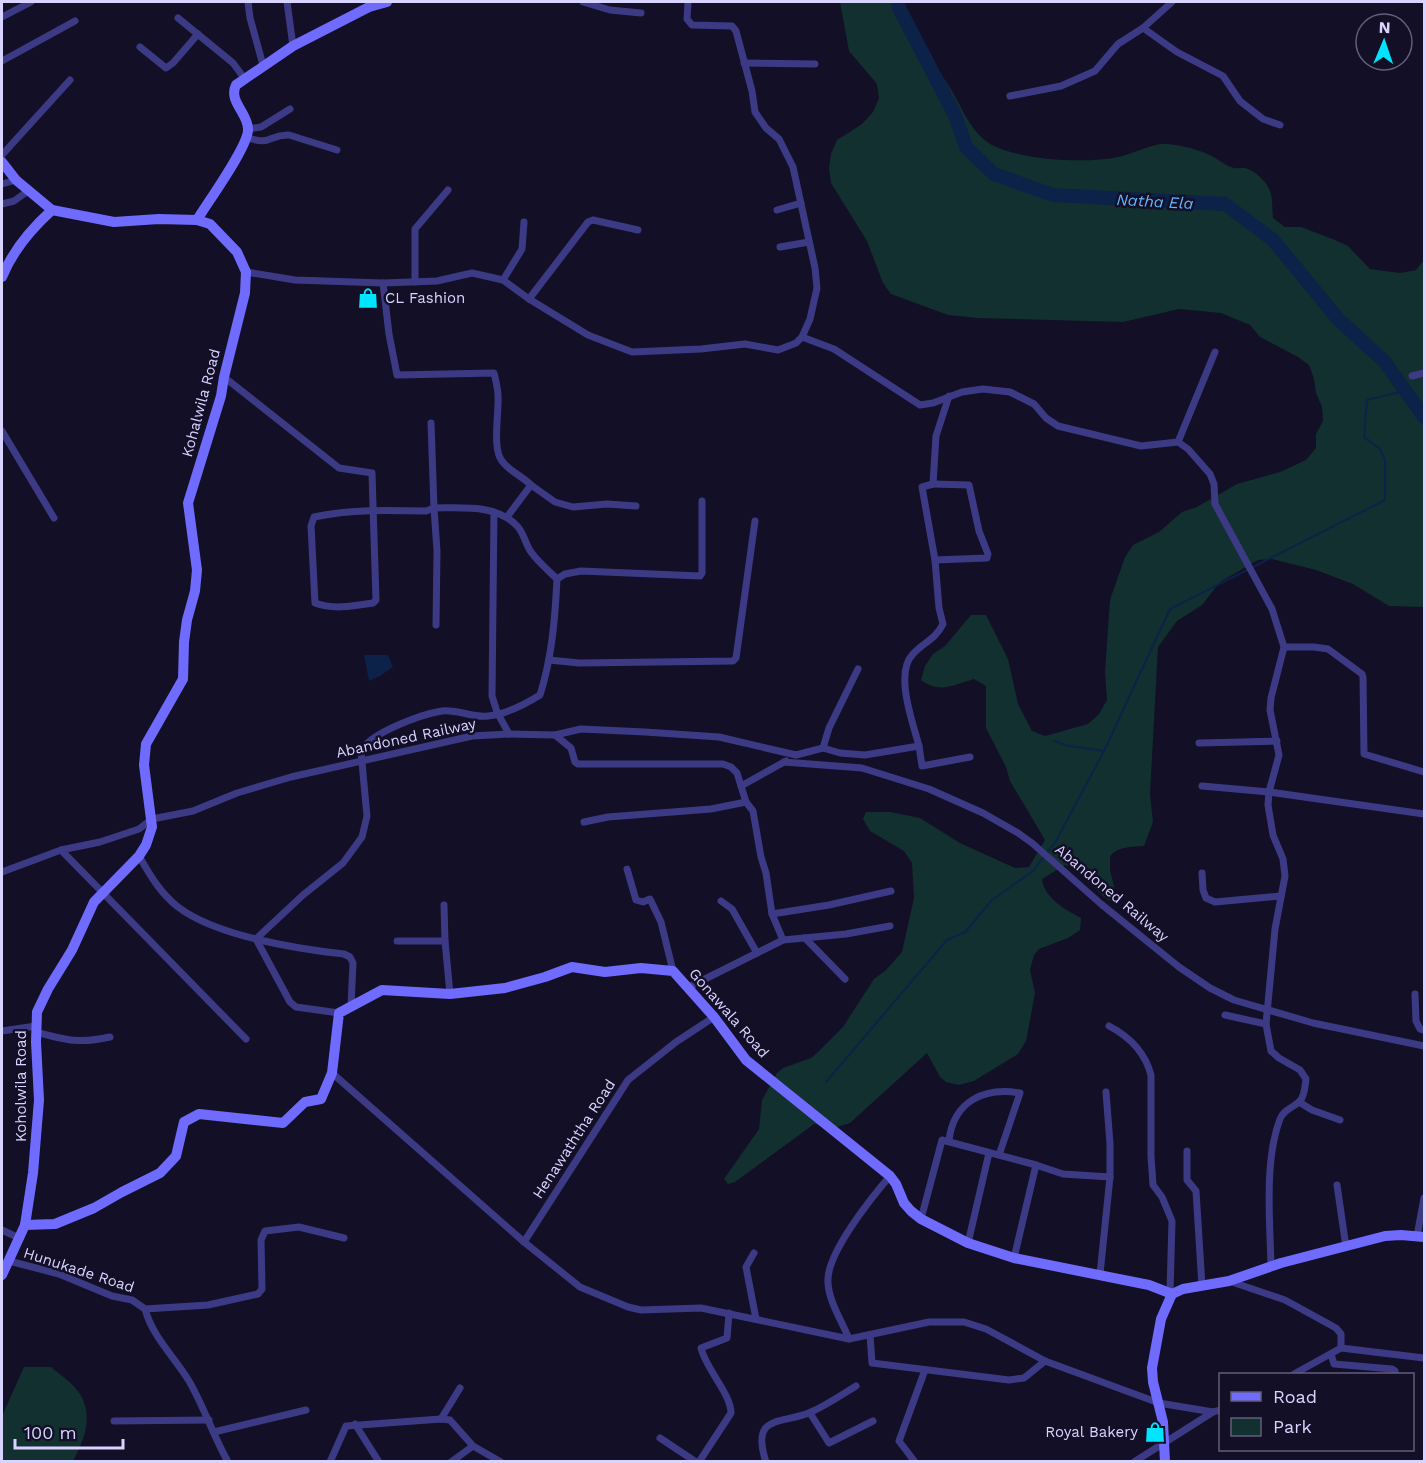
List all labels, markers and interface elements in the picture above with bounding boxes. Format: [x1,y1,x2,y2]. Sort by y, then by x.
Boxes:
north arrow [1354,12,1414,72]
text: N [1378,18,1391,37]
water label: Natha Ela [1116,190,1194,213]
shop icon: CL Fashion [356,286,380,310]
place label: CL Fashion [385,289,465,307]
street label: Kohalwila Road [178,347,224,459]
street label: Abandoned Railway [334,714,478,762]
street label: Abandoned Railway [1051,840,1173,946]
street label: Gonawala Road [685,965,773,1061]
street label: Koholwila Road [12,1030,30,1142]
street label: Henawaththa Road [529,1076,619,1202]
street label: Hunukade Road [21,1244,137,1296]
legend [1219,1373,1414,1451]
text: Road [1273,1386,1317,1407]
scale bar [15,1412,123,1450]
text: Park [1273,1416,1312,1437]
shop icon: Royal Bakery [1143,1420,1167,1444]
text: 100 m [24,1422,77,1443]
place label: Royal Bakery [1045,1423,1138,1441]

